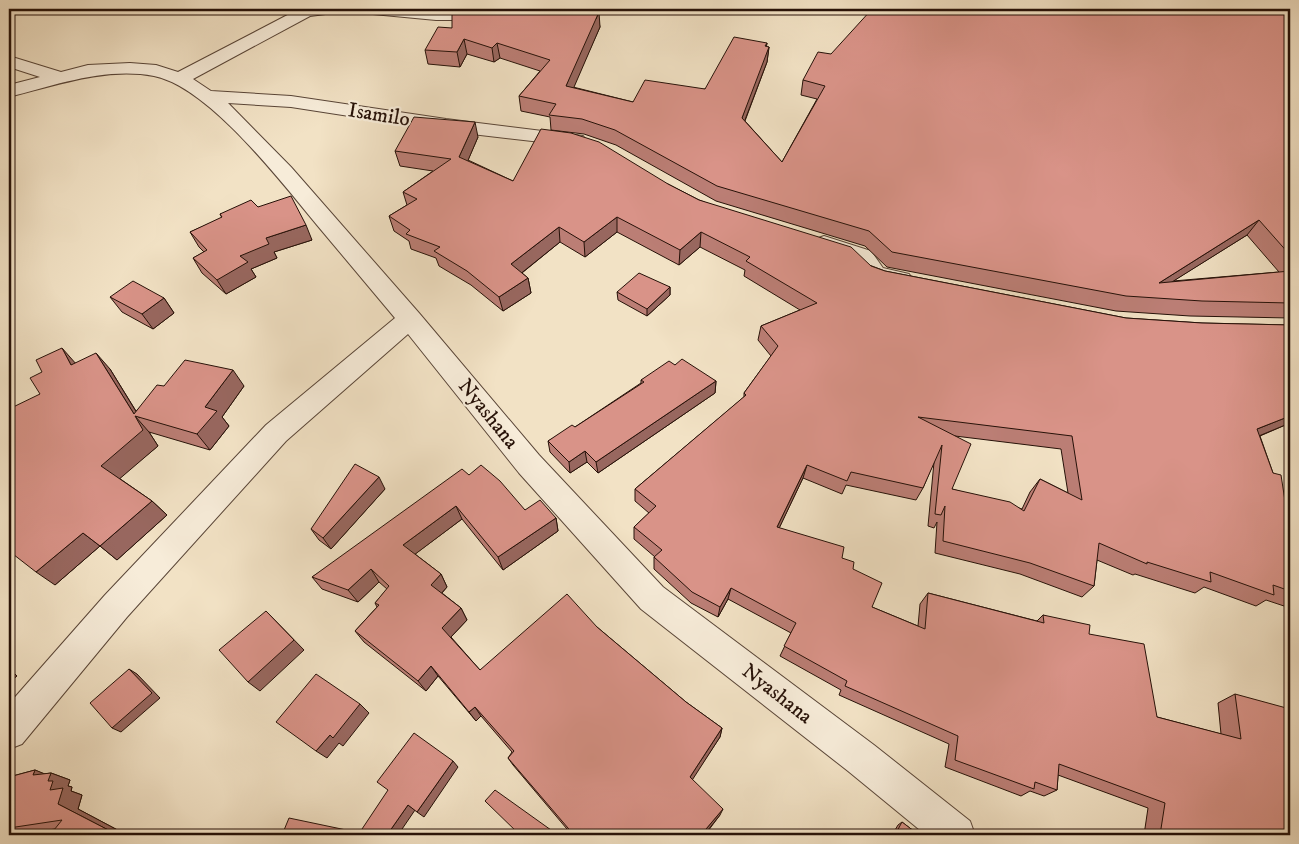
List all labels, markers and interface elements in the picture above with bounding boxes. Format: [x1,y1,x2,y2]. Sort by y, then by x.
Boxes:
street label: Isamilo [346,97,412,133]
street label: Nyashana [452,374,524,454]
street label: Nyashana [736,658,818,730]

